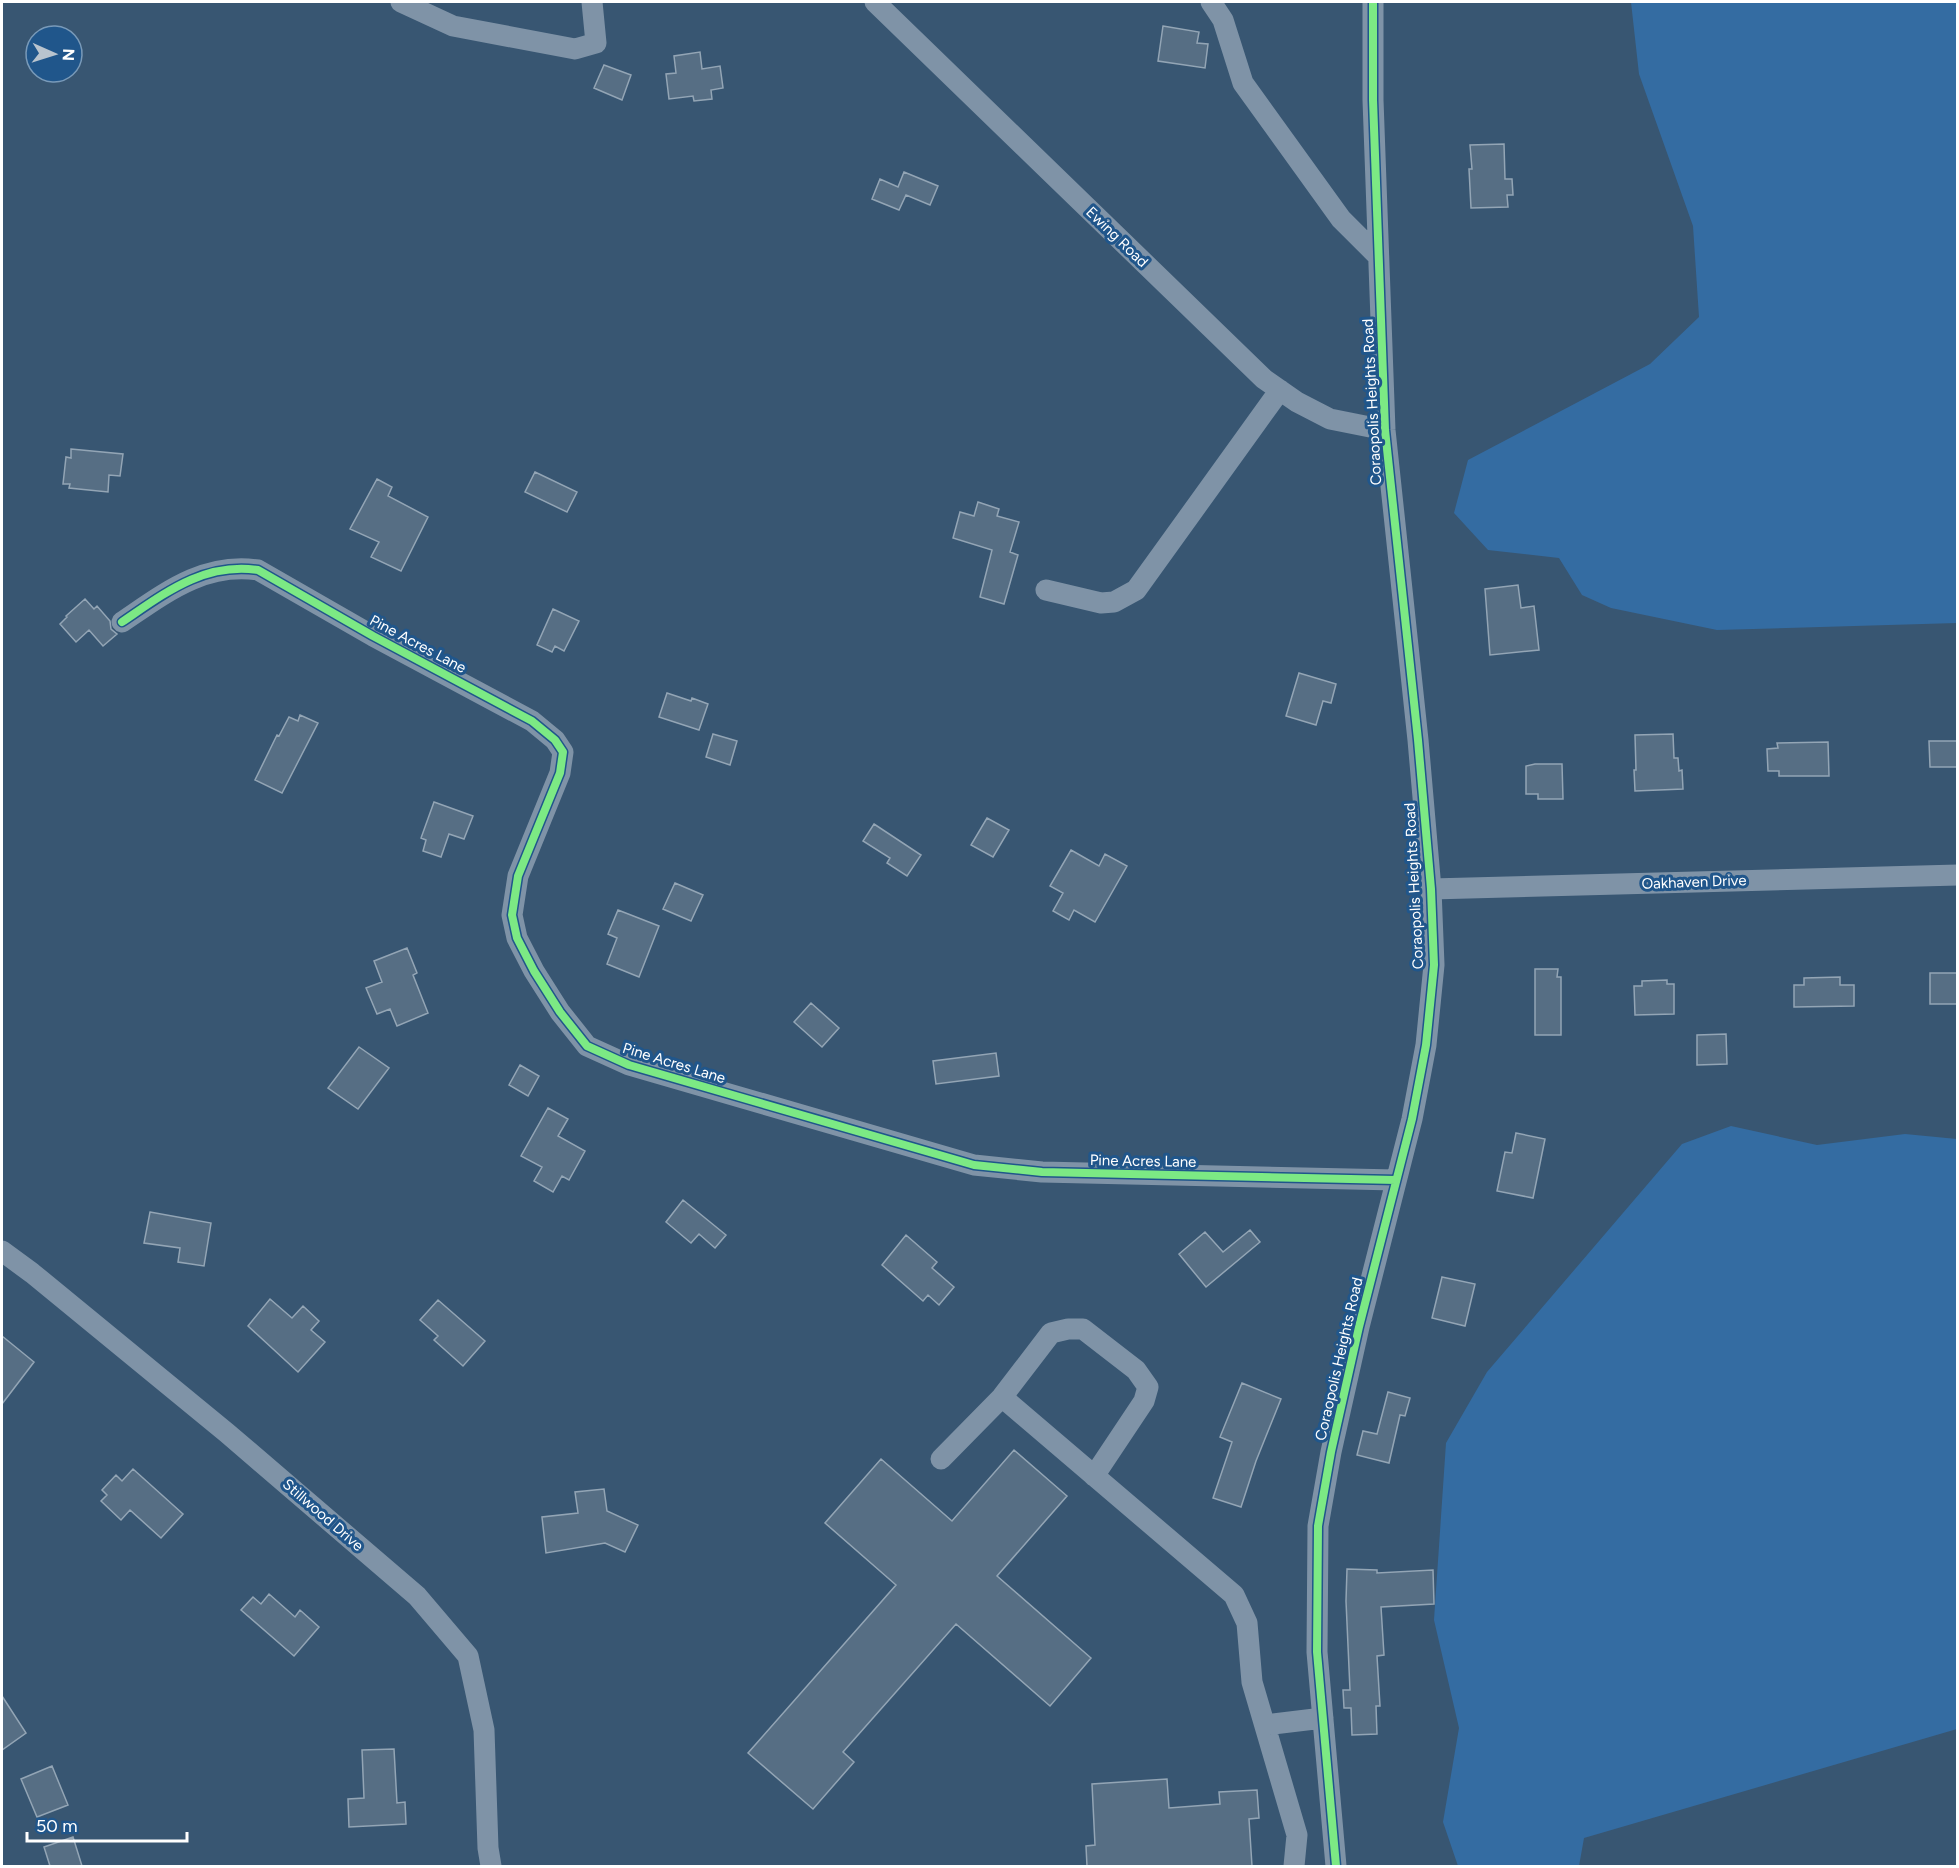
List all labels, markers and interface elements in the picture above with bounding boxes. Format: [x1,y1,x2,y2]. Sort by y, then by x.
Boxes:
north arrow [24,24,84,84]
text: N [59,48,78,61]
street label: Ewing Road [1082,203,1152,271]
street label: Coraopolis Heights Road [1359,318,1385,486]
street label: Pine Acres Lane [367,611,469,677]
street label: Coraopolis Heights Road [1401,802,1427,970]
street label: Oakhaven Drive [1641,871,1747,893]
street label: Pine Acres Lane [620,1039,728,1087]
street label: Pine Acres Lane [1090,1151,1196,1171]
street label: Coraopolis Heights Road [1311,1276,1367,1442]
street label: Stillwood Drive [279,1475,367,1555]
scale bar [27,1805,188,1843]
text: 50 m [36,1815,78,1837]

